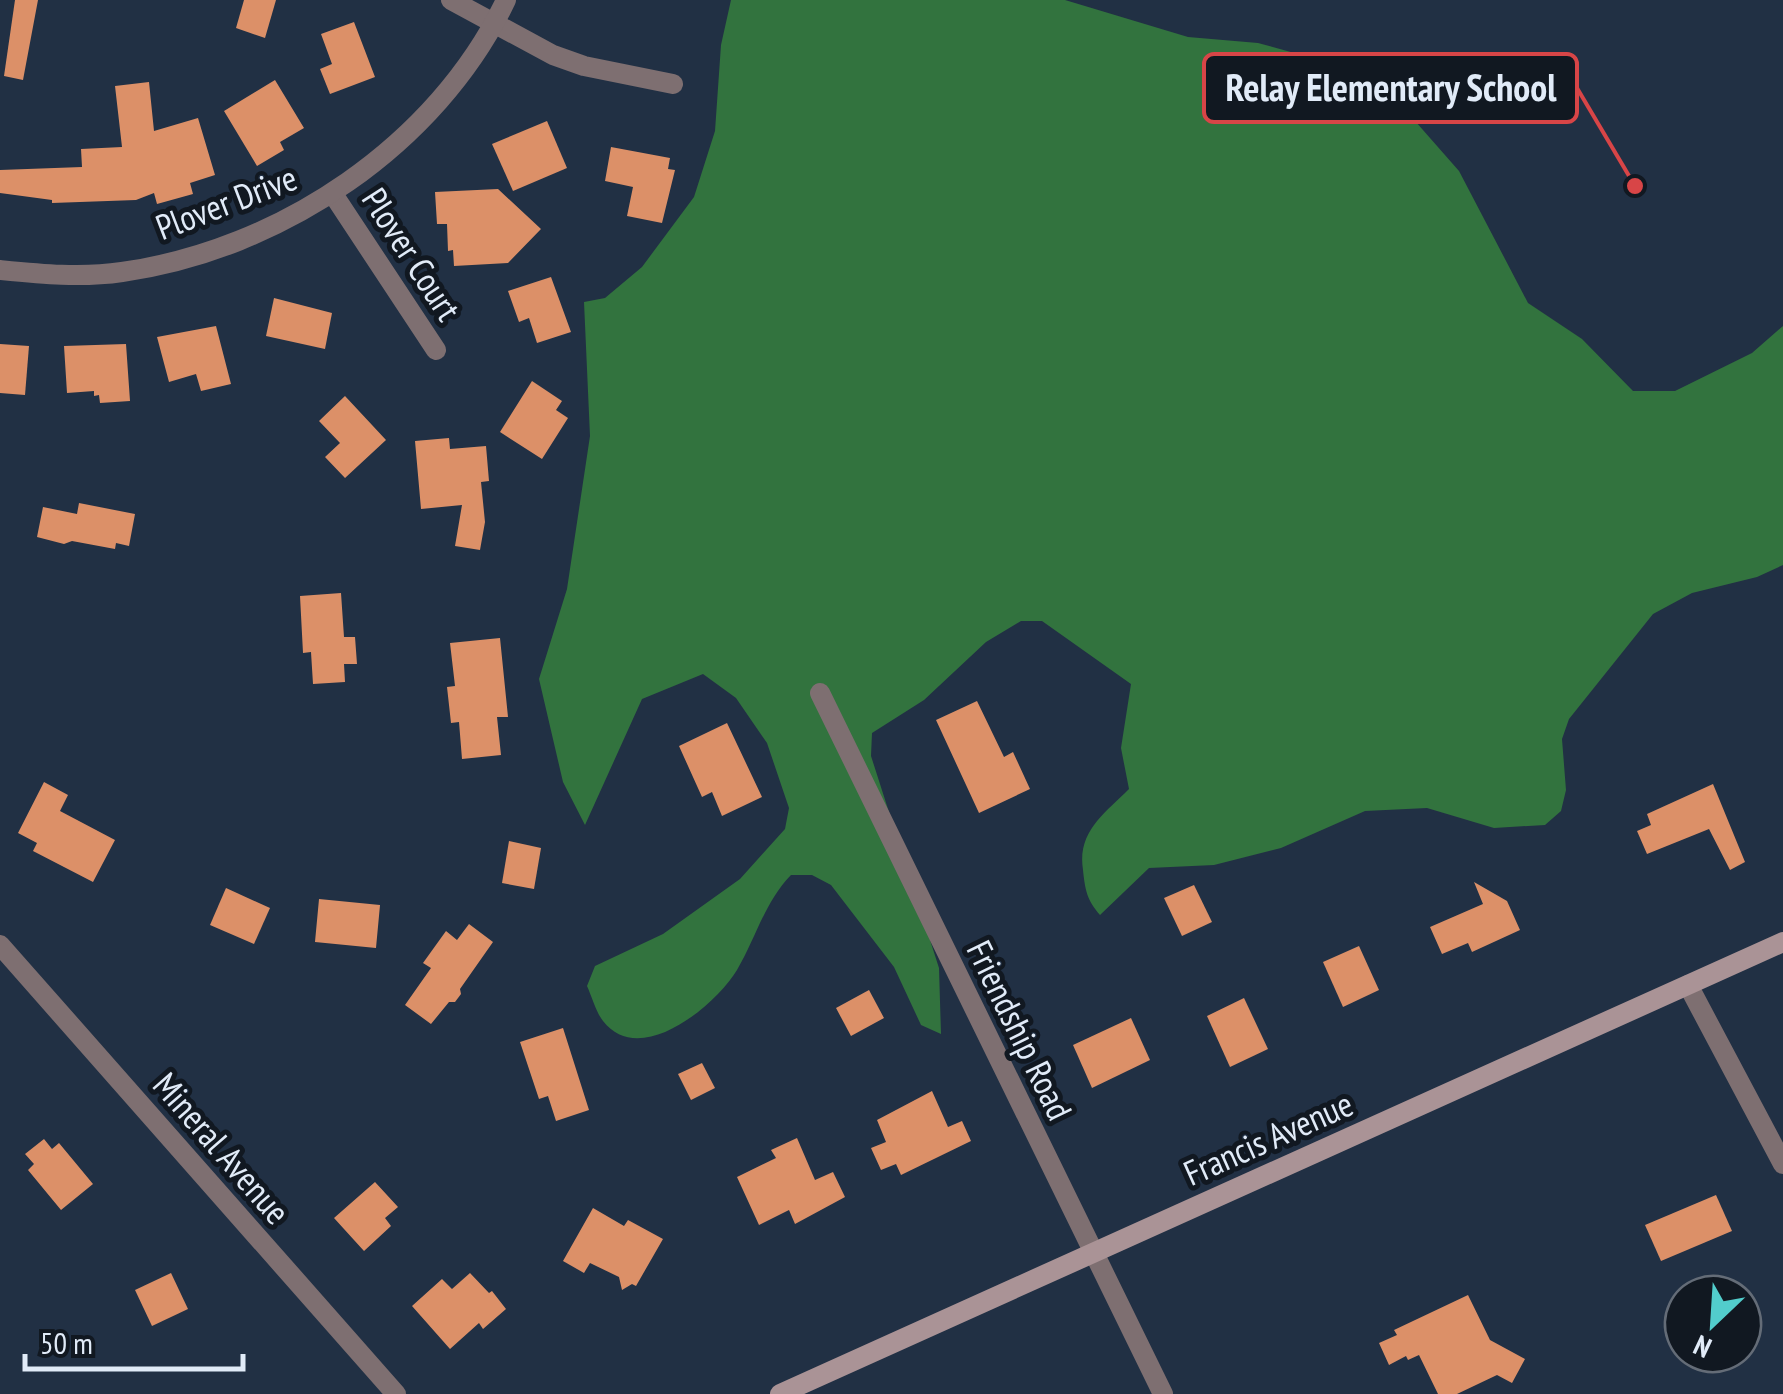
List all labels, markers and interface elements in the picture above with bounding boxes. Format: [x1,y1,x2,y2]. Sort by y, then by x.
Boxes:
callout: Relay Elementary School [1204,54,1577,122]
text: Relay Elementary School [1226,62,1557,111]
street label: Plover Drive [149,154,303,250]
street label: Plover Court [352,179,472,329]
street label: Friendship Road [957,933,1083,1127]
street label: Mineral Avenue [143,1063,301,1233]
street label: Francis Avenue [1176,1080,1360,1196]
north arrow [1663,1274,1763,1374]
scale bar [25,1309,242,1371]
text: 50 m [40,1323,93,1362]
text: N [1688,1327,1717,1367]

